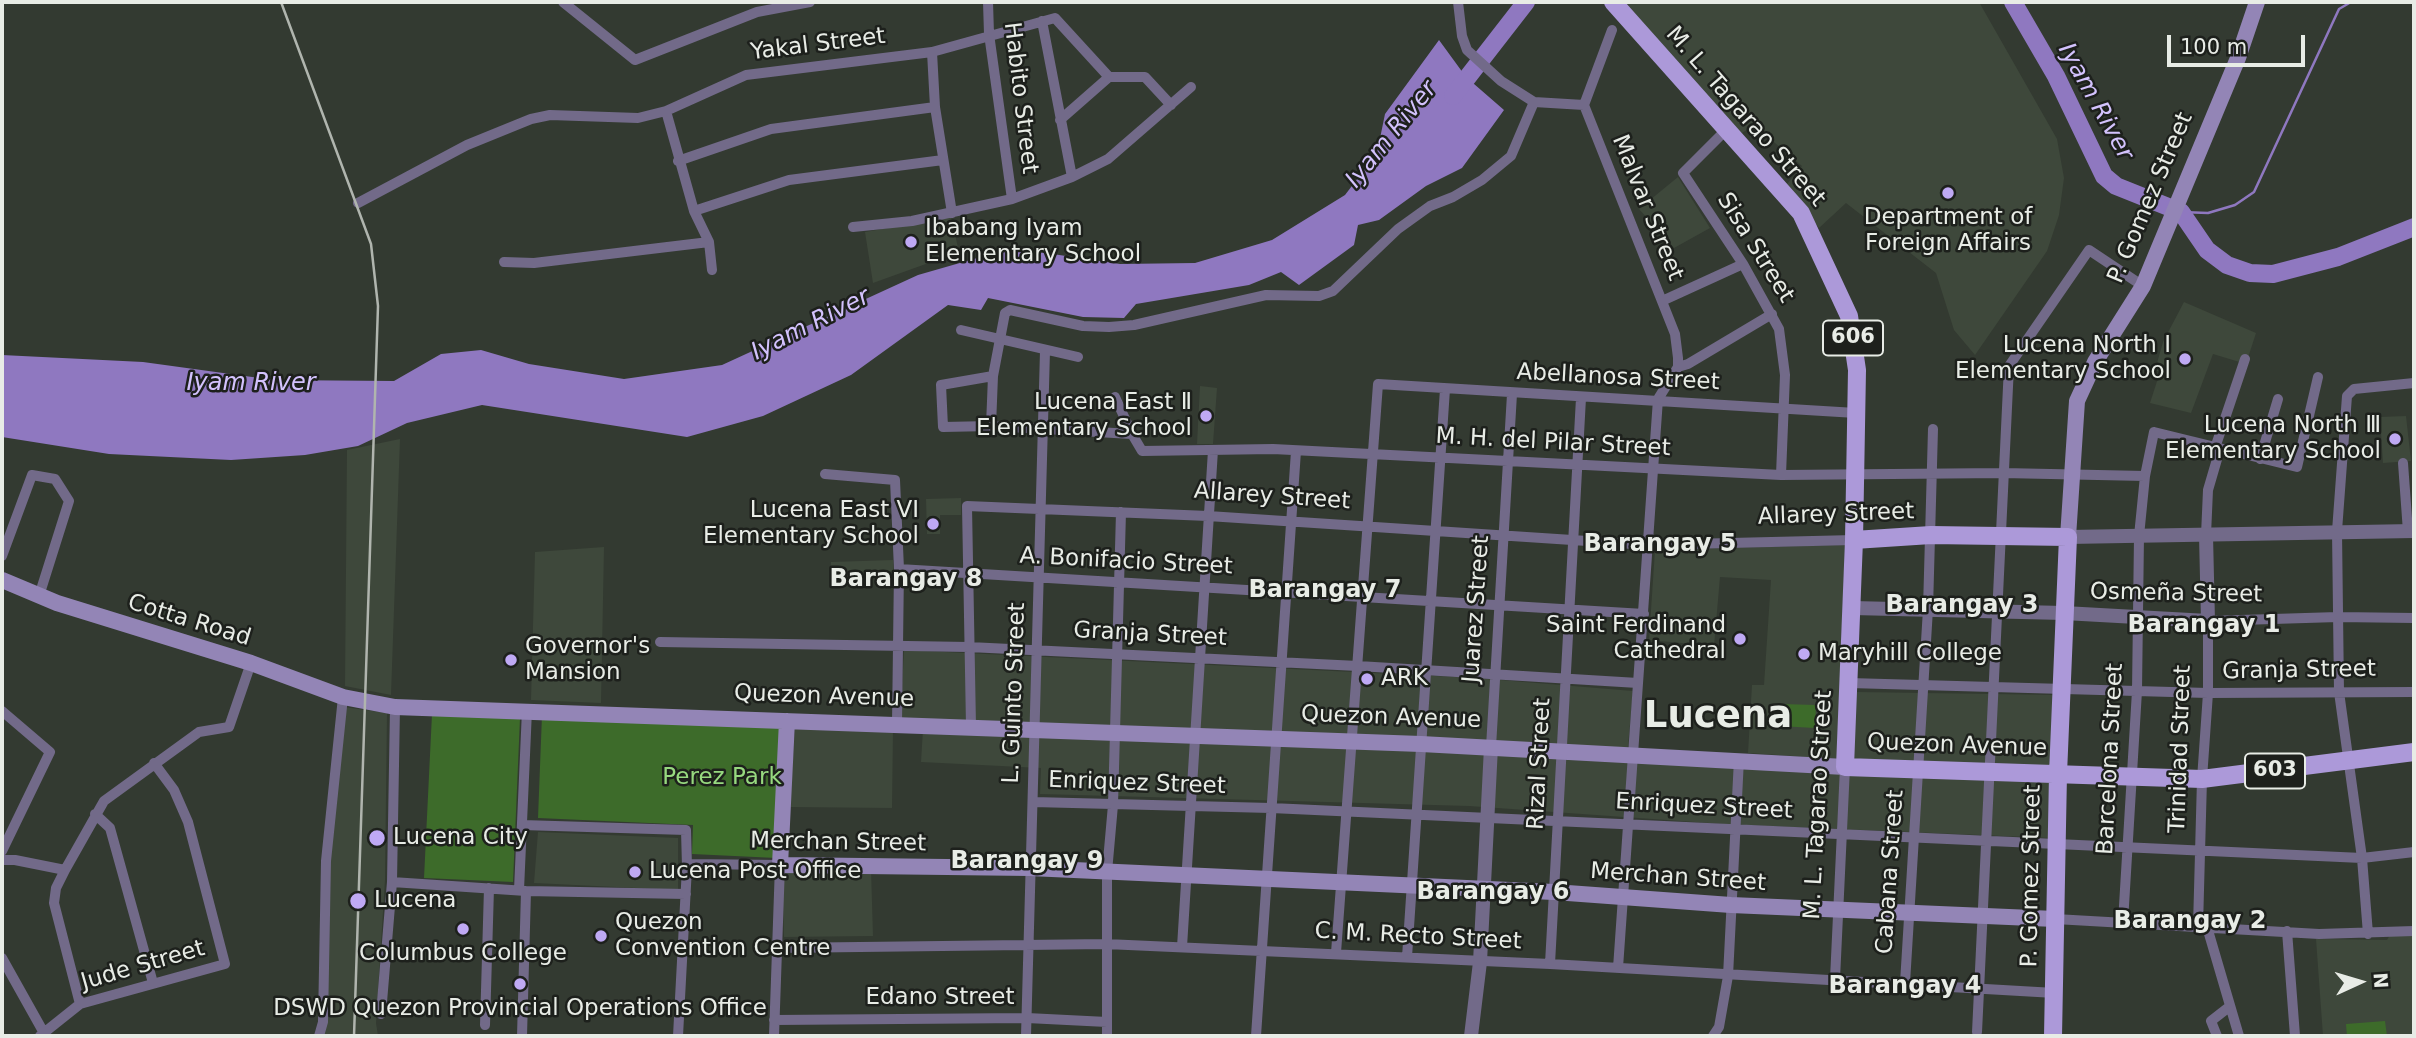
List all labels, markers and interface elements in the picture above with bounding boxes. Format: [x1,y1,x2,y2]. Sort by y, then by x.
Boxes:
street label: Habito Street [997,21,1043,175]
street label: M. L. Tagarao Street [1659,21,1831,213]
scale bar [2171,21,2309,65]
street label: Yakal Street [749,23,887,67]
text: 100 m [2180,35,2247,59]
water label: Iyam River [2051,39,2139,165]
water label: Iyam River [1340,76,1444,194]
street label: P. Gomez Street [2103,109,2199,287]
street label: Malvar Street [1605,131,1689,285]
marker: Department of Foreign Affairs [1940,185,1956,201]
street label: Sisa Street [1710,188,1800,308]
place label: Department of Foreign Affairs [1864,204,2032,258]
place label: Ibabang Iyam Elementary School [925,215,1141,269]
marker: Ibabang Iyam Elementary School [903,234,919,250]
water label: Iyam River [747,283,875,367]
road number: 606 [1823,320,1883,356]
place label: Lucena North I Elementary School [1955,332,2171,386]
marker: Lucena North I Elementary School [2177,351,2193,367]
street label: Abellanosa Street [1516,359,1720,397]
water label: Iyam River [186,370,316,398]
place label: Lucena East Ⅱ Elementary School [976,389,1192,443]
marker: Lucena East Ⅱ Elementary School [1198,408,1214,424]
place label: Lucena North Ⅲ Elementary School [2165,412,2381,466]
street label: M. H. del Pilar Street [1435,423,1671,463]
marker: Lucena North Ⅲ Elementary School [2387,431,2403,447]
street label: Allarey Street [1193,478,1351,516]
place label: Lucena East VI Elementary School [703,497,919,551]
street label: Allarey Street [1757,498,1915,532]
marker: Lucena East VI Elementary School [925,516,941,532]
district label: Barangay 5 [1584,531,1736,559]
street label: Juarez Street [1458,534,1496,684]
street label: A. Bonifacio Street [1019,543,1233,581]
district label: Barangay 8 [830,566,982,594]
district label: Barangay 7 [1249,577,1401,605]
street label: Osmeña Street [2090,579,2262,609]
street label: Cotta Road [124,589,254,653]
district label: Barangay 3 [1886,592,2038,620]
street label: L. Guinto Street [998,602,1032,784]
place label: Saint Ferdinand Cathedral [1546,612,1726,666]
district label: Barangay 1 [2128,612,2280,640]
street label: Granja Street [1073,617,1227,653]
marker: Saint Ferdinand Cathedral [1732,631,1748,647]
place label: Governor's Mansion [525,633,650,687]
place label: Maryhill College [1818,640,2002,668]
marker: Maryhill College [1796,646,1812,662]
marker: Governor's Mansion [503,652,519,668]
street label: Granja Street [2222,656,2376,686]
street label: Barcelona Street [2092,662,2130,856]
place label: ARK [1381,665,1428,693]
street label: Trinidad Street [2164,665,2198,833]
marker: ARK [1359,671,1375,687]
street label: Quezon Avenue [733,680,915,714]
street label: M. L. Tagarao Street [1799,690,1839,920]
district label: Lucena [1644,695,1792,739]
street label: Rizal Street [1523,697,1557,831]
street label: Quezon Avenue [1300,701,1482,735]
street label: Quezon Avenue [1866,729,2048,763]
road number: 603 [2245,754,2305,788]
park label: Perez Park [662,764,782,792]
street label: Enriquez Street [1048,767,1226,801]
street label: P. Gomez Street [2017,784,2047,968]
street label: Enriquez Street [1615,789,1793,825]
street label: Cabana Street [1871,789,1911,955]
place label: Lucena City [393,824,528,852]
marker: Lucena City [367,828,387,848]
street label: Merchan Street [750,828,926,858]
district label: Barangay 9 [951,848,1103,876]
place label: Lucena Post Office [649,858,861,886]
street label: Merchan Street [1589,858,1767,898]
marker: Lucena Post Office [627,864,643,880]
district label: Barangay 6 [1417,879,1569,907]
place label: Lucena [374,887,456,915]
marker: Lucena [348,891,368,911]
district label: Barangay 2 [2114,908,2266,936]
place label: Quezon Convention Centre [615,909,830,963]
street label: C. M. Recto Street [1314,918,1522,956]
marker: Columbus College [455,921,471,937]
marker: Quezon Convention Centre [593,928,609,944]
street label: Jude Street [78,935,208,997]
place label: Columbus College [359,940,567,968]
north arrow [2325,947,2395,1017]
text: N [2369,972,2392,989]
district label: Barangay 4 [1829,973,1981,1001]
marker: DSWD Quezon Provincial Operations Office [512,976,528,992]
street label: Edano Street [865,984,1015,1012]
place label: DSWD Quezon Provincial Operations Office [273,995,767,1023]

